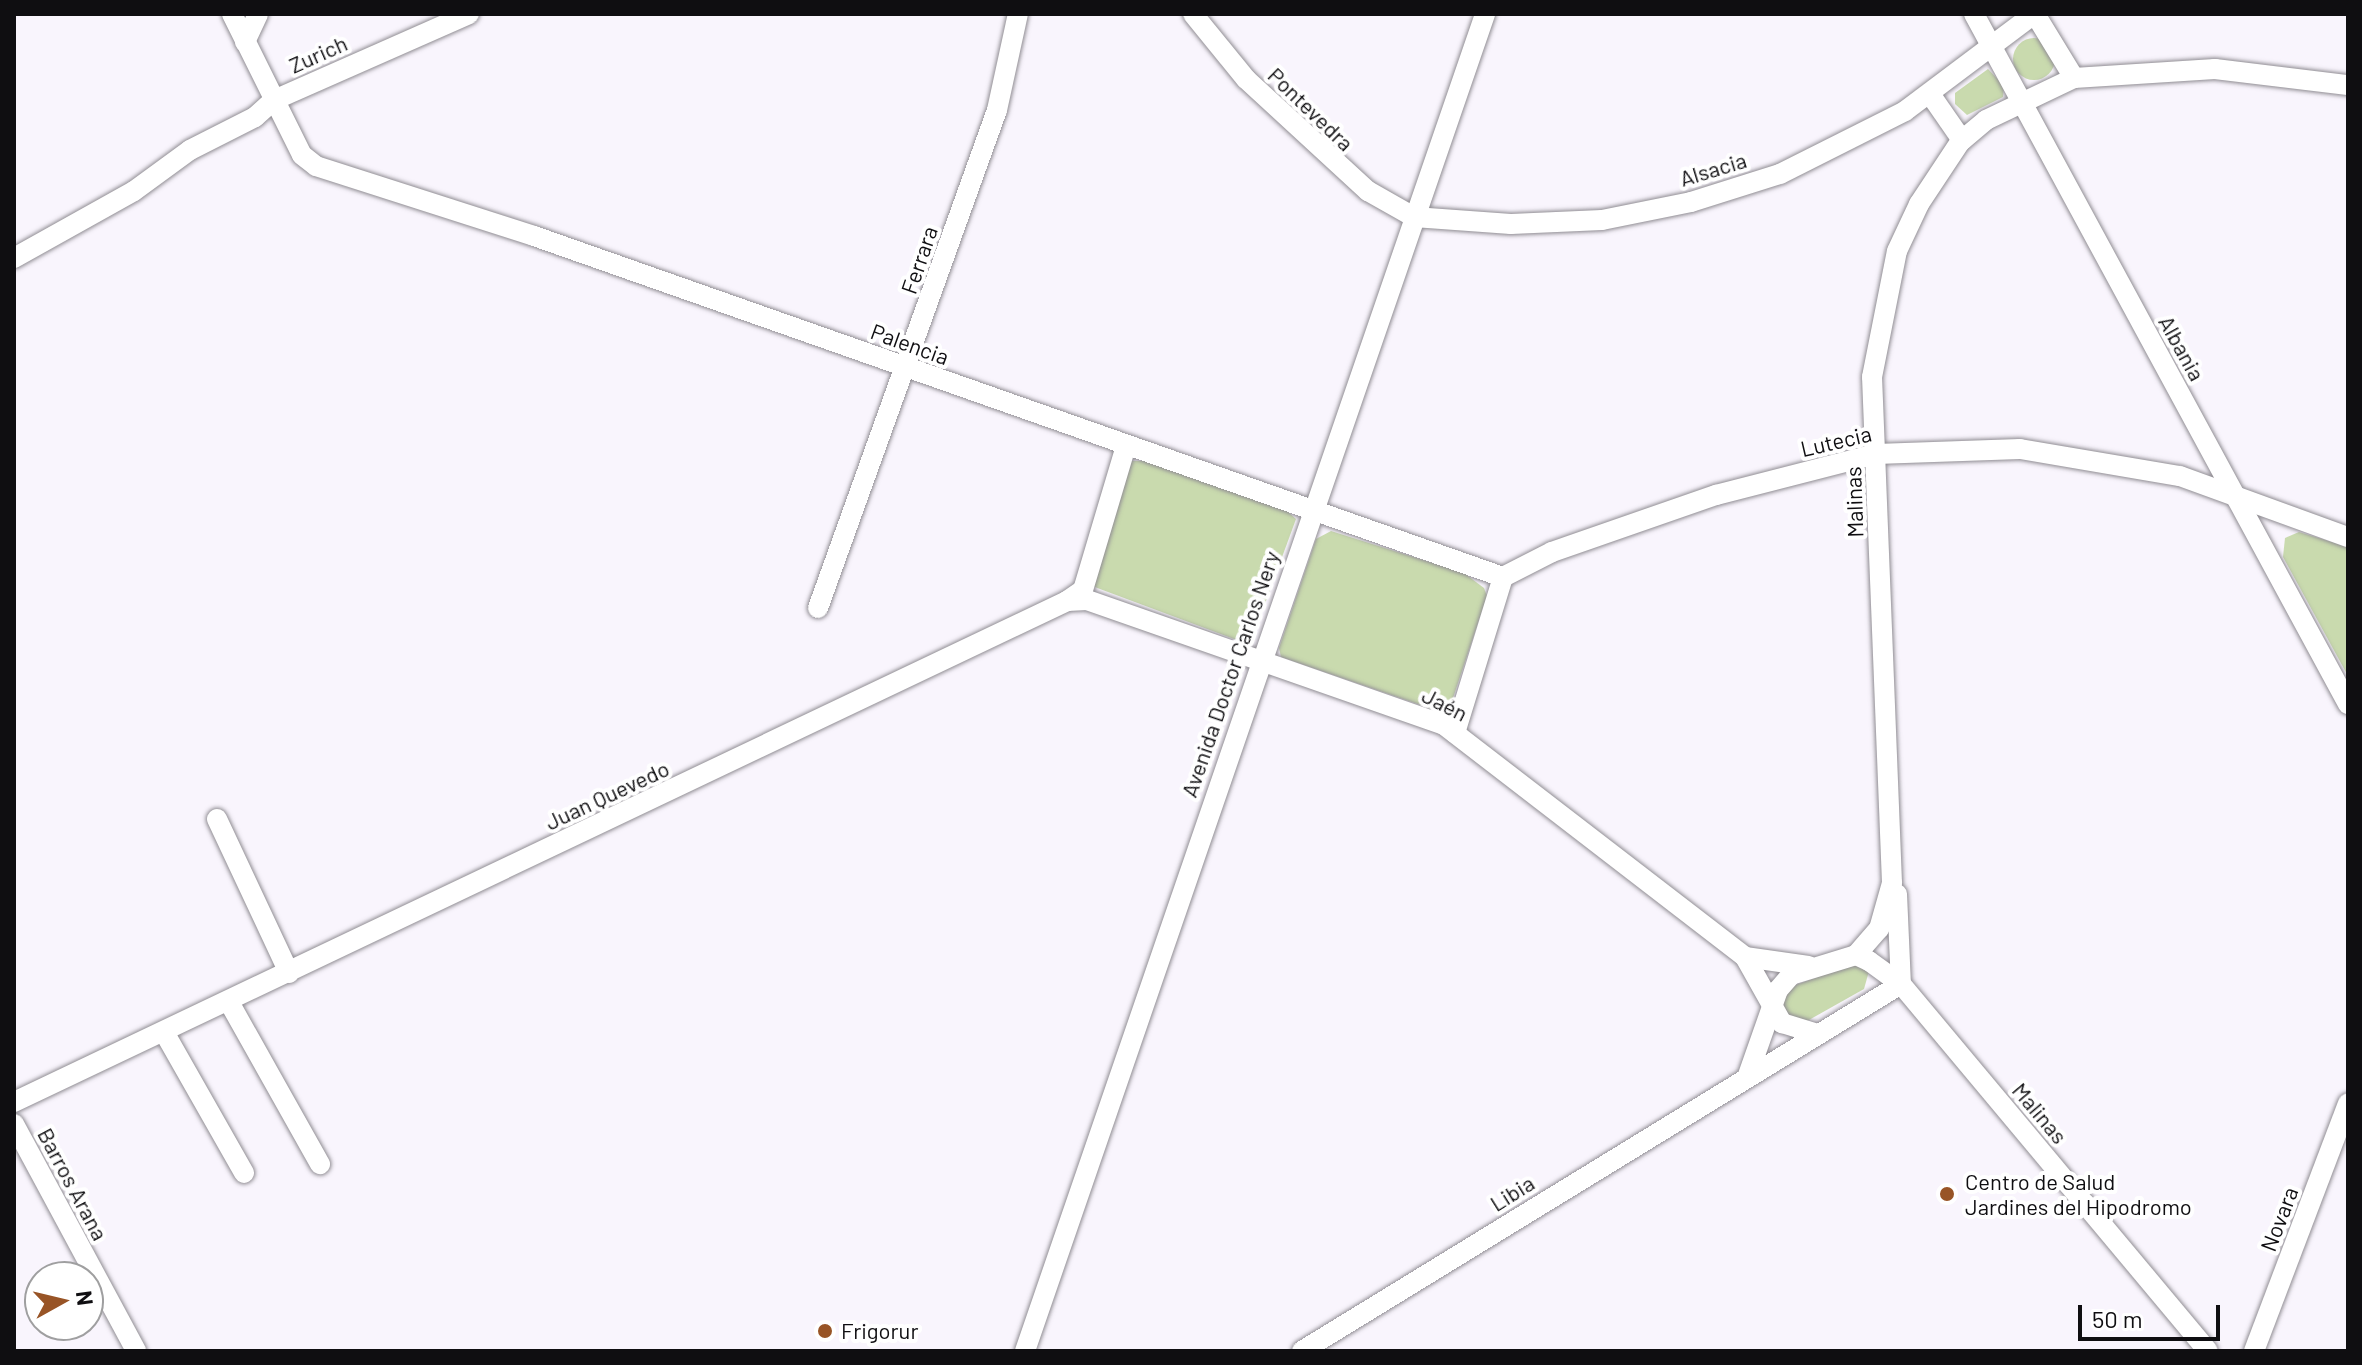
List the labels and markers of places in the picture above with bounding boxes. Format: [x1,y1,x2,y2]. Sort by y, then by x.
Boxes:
place label: Centro de Salud Jardines del Hipodromo [1965,1168,2192,1220]
marker: Centro de Salud Jardines del Hipodromo [1936,1183,1958,1205]
place label: Frigorur [841,1318,918,1344]
marker: Frigorur [816,1322,834,1340]

